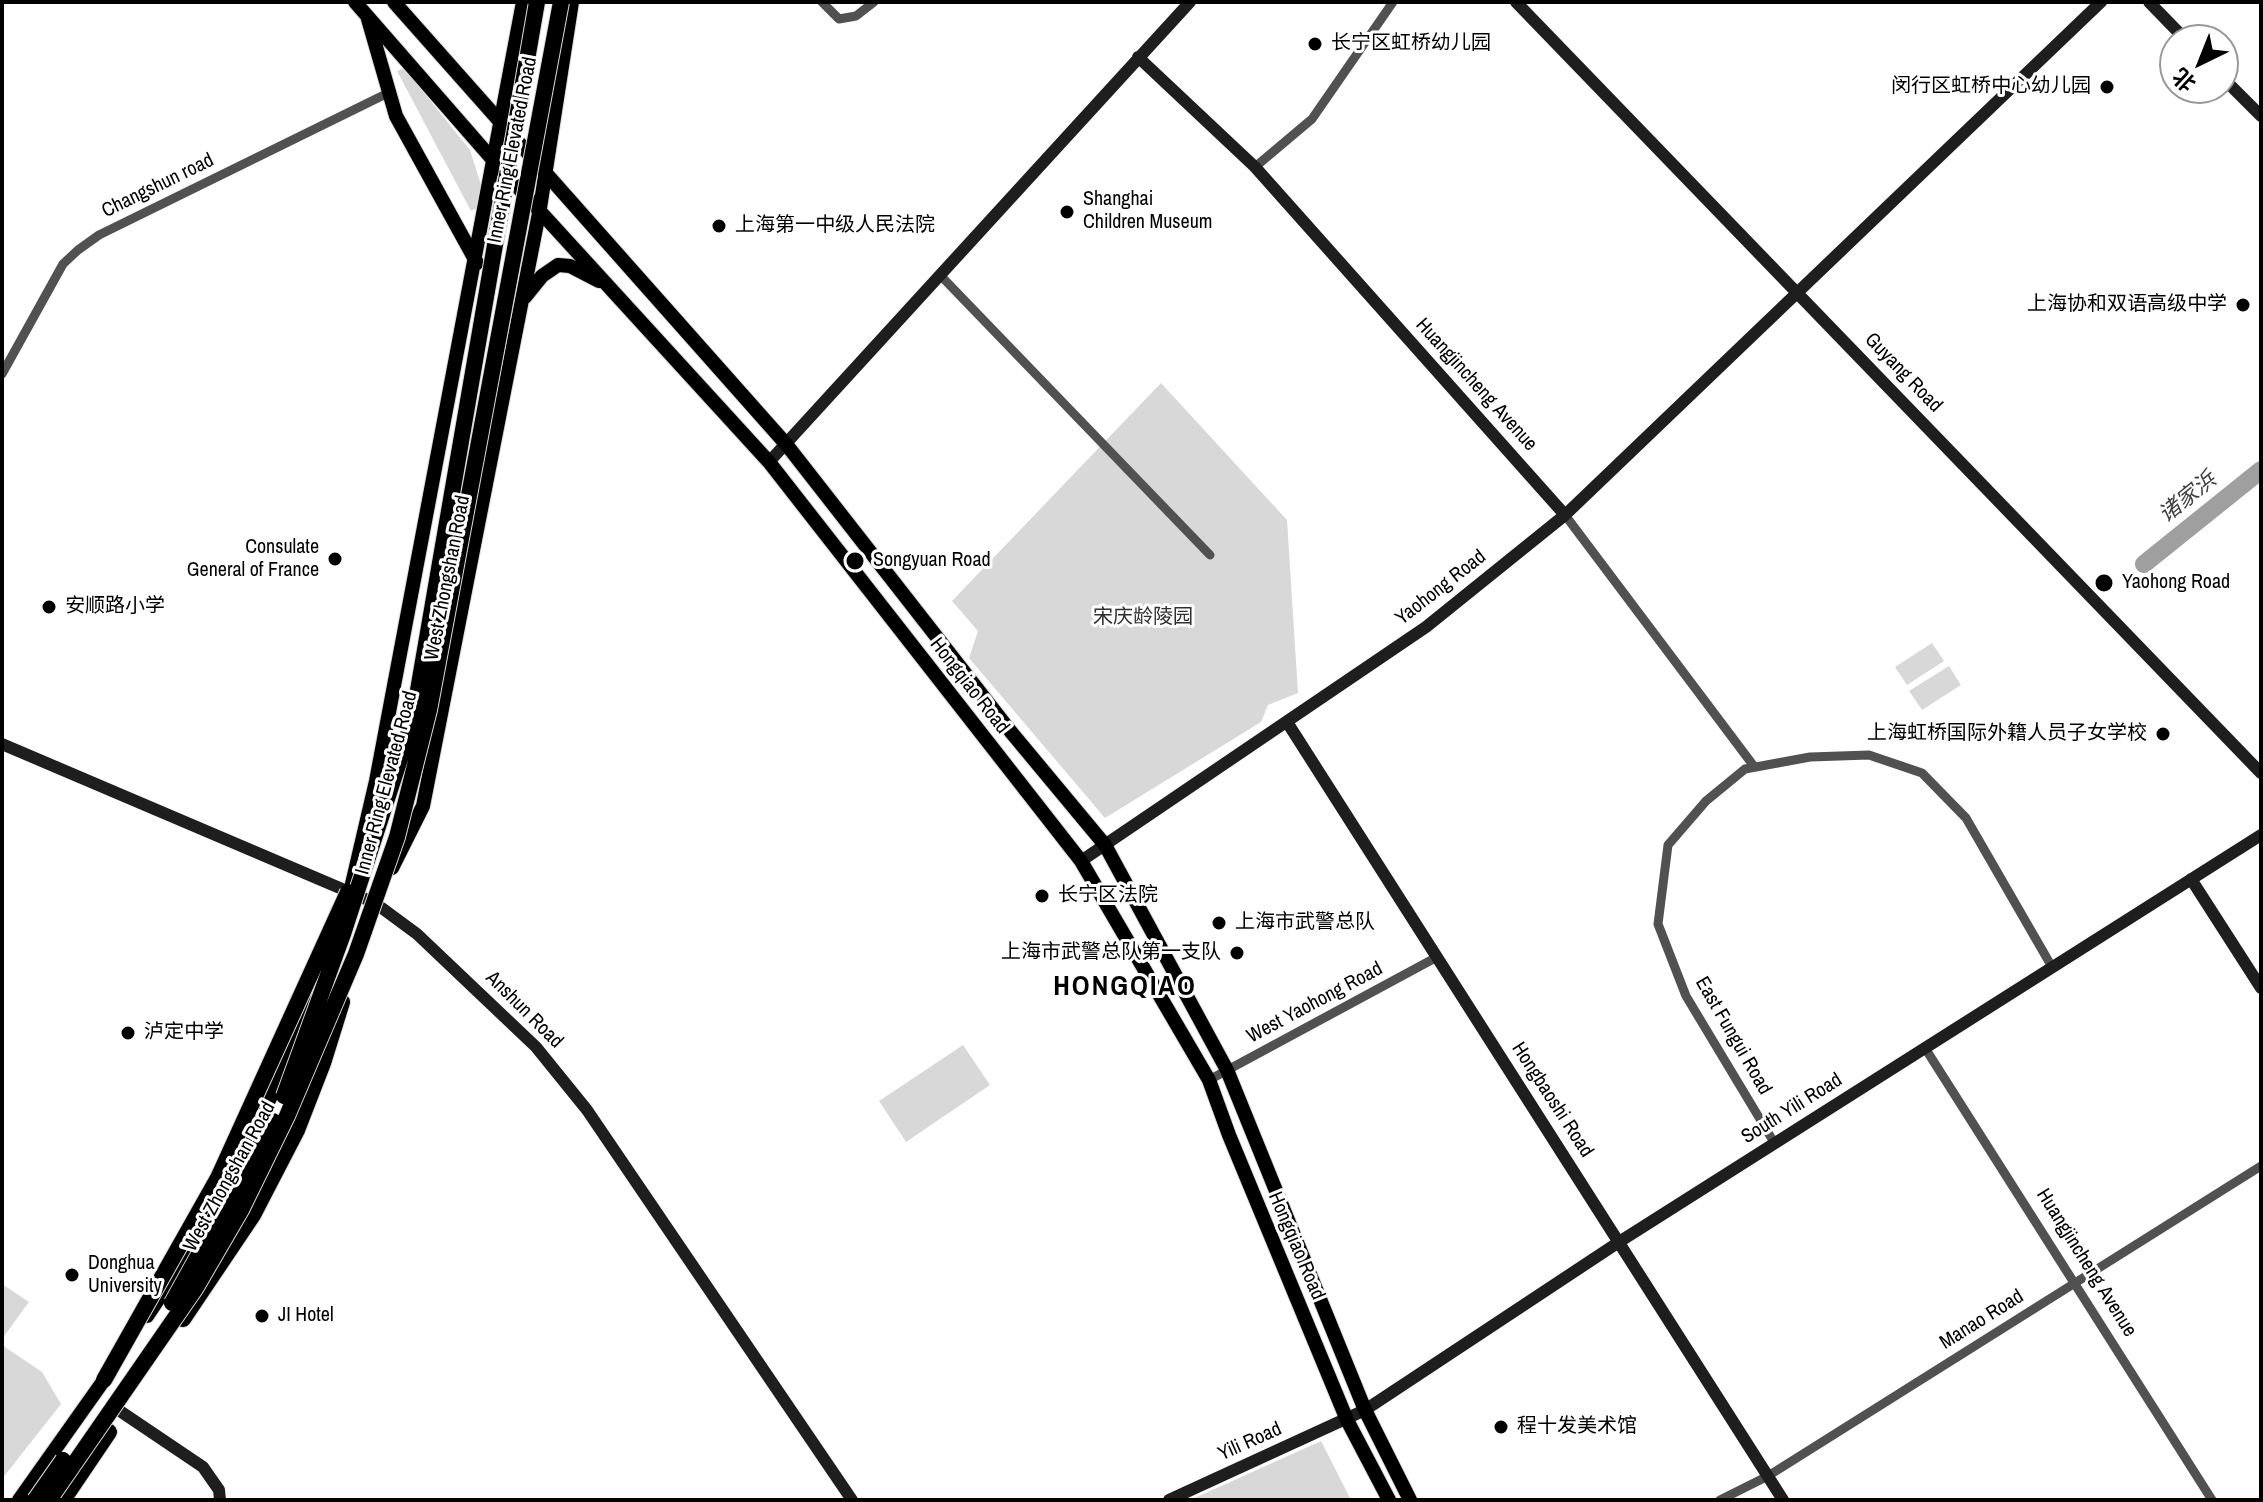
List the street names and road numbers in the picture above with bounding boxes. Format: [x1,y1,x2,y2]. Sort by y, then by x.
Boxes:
street label: Inner Ring Elevated Road [483,55,543,245]
street label: Changshun road [98,149,218,223]
street label: Huangjincheng Avenue [1410,314,1542,456]
street label: Guyang Road [1859,328,1947,418]
street label: West Zhongshan Road [420,494,476,662]
street label: Yaohong Road [1391,545,1491,631]
street label: Hongqiao Road [924,633,1014,739]
street label: Inner Ring Elevated Road [351,689,423,877]
street label: West Yaohong Road [1243,957,1387,1049]
street label: Anshun Road [480,966,568,1054]
street label: East Fungui Road [1690,973,1776,1099]
street label: Hongbaoshi Road [1506,1038,1598,1162]
street label: South Yili Road [1737,1069,1847,1149]
street label: West Zhongshan Road [179,1098,281,1256]
street label: Huangjincheng Avenue [2031,1184,2141,1342]
street label: Hongqiao Road [1263,1188,1329,1304]
street label: Manao Road [1936,1285,2028,1355]
street label: Yili Road [1215,1417,1285,1467]

